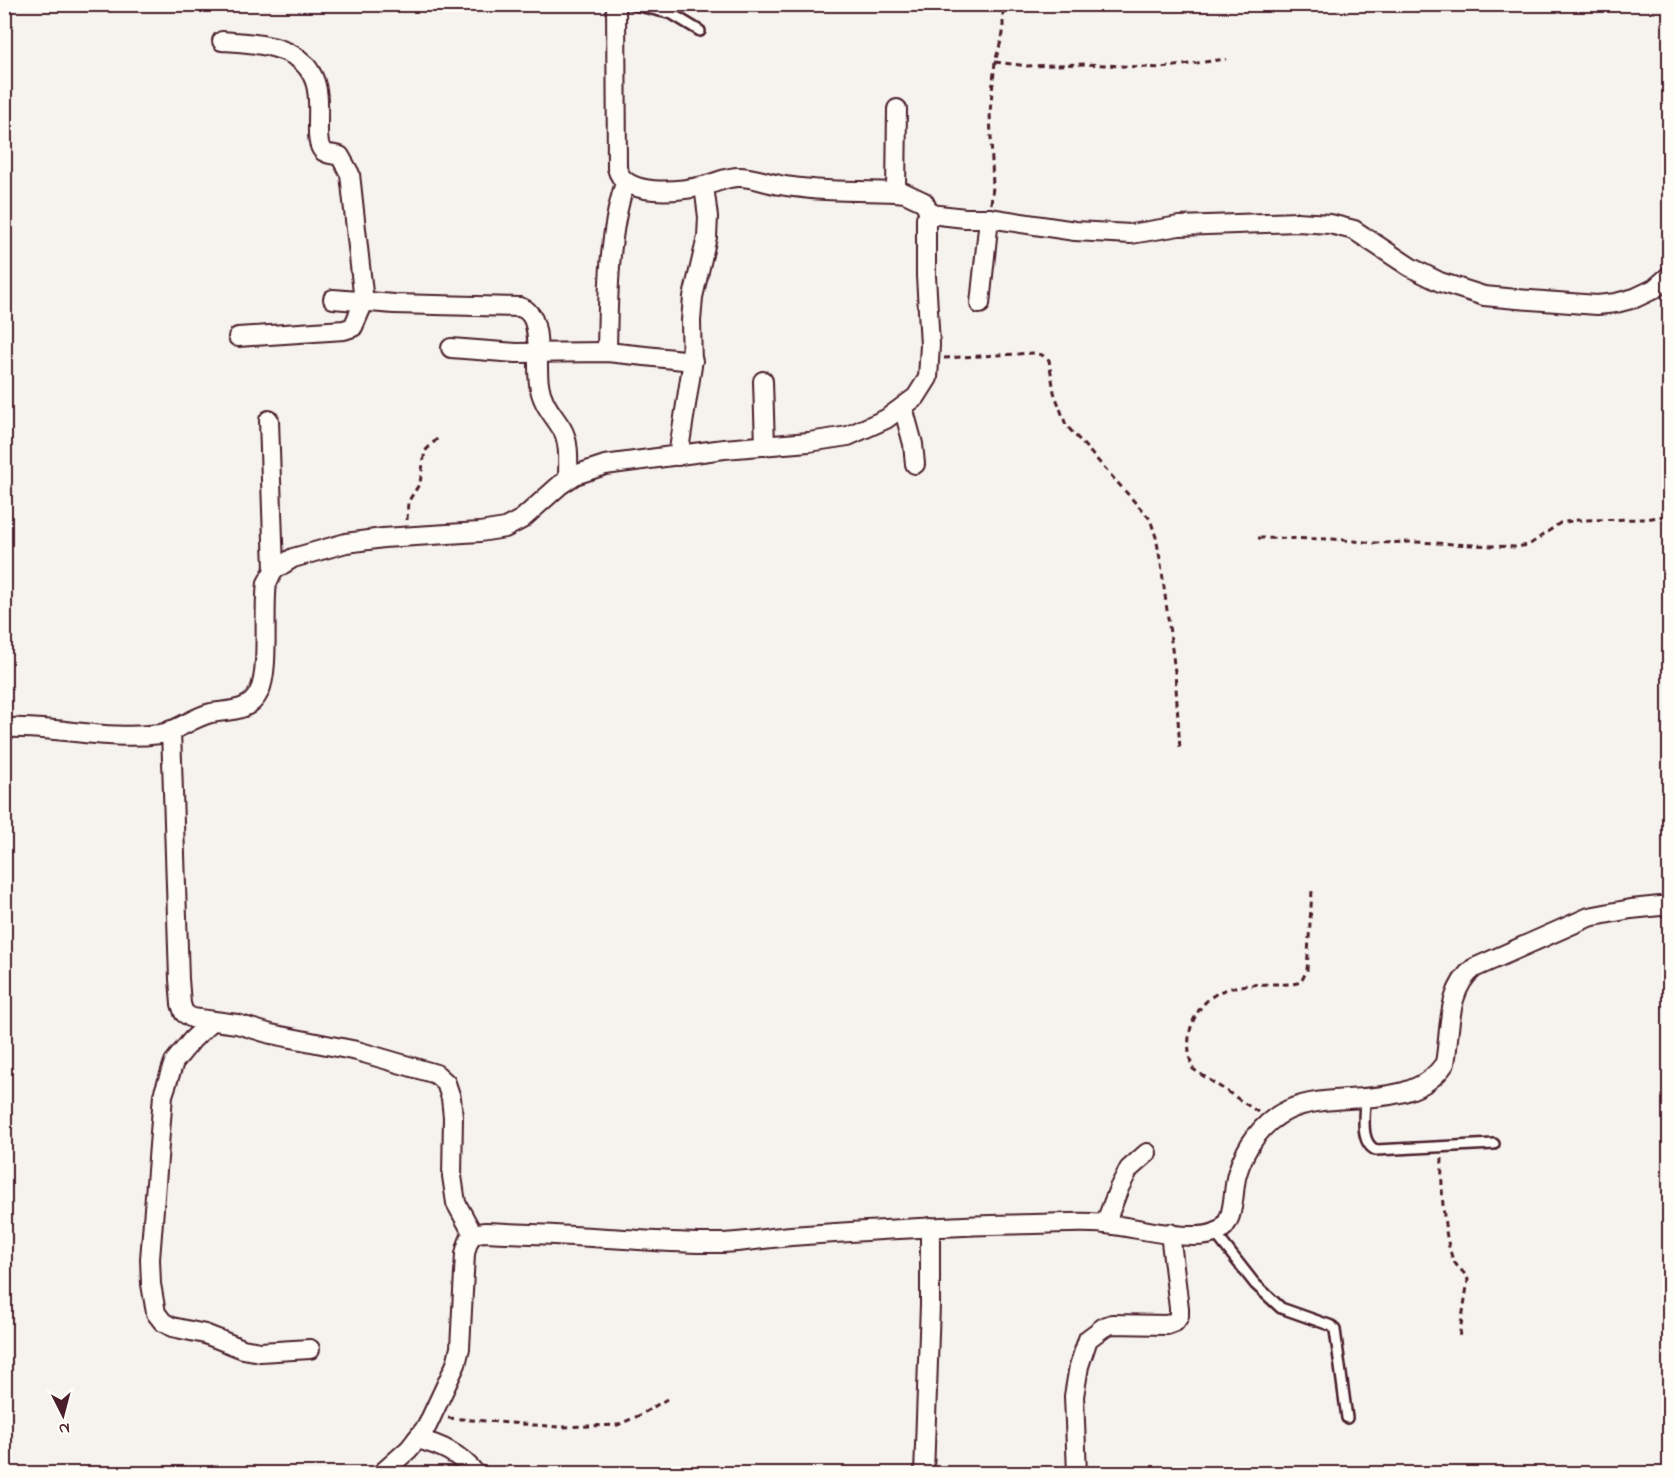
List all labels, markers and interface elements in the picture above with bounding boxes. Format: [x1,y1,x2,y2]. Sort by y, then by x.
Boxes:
north arrow [33,1385,93,1445]
text: N [58,1415,71,1440]

